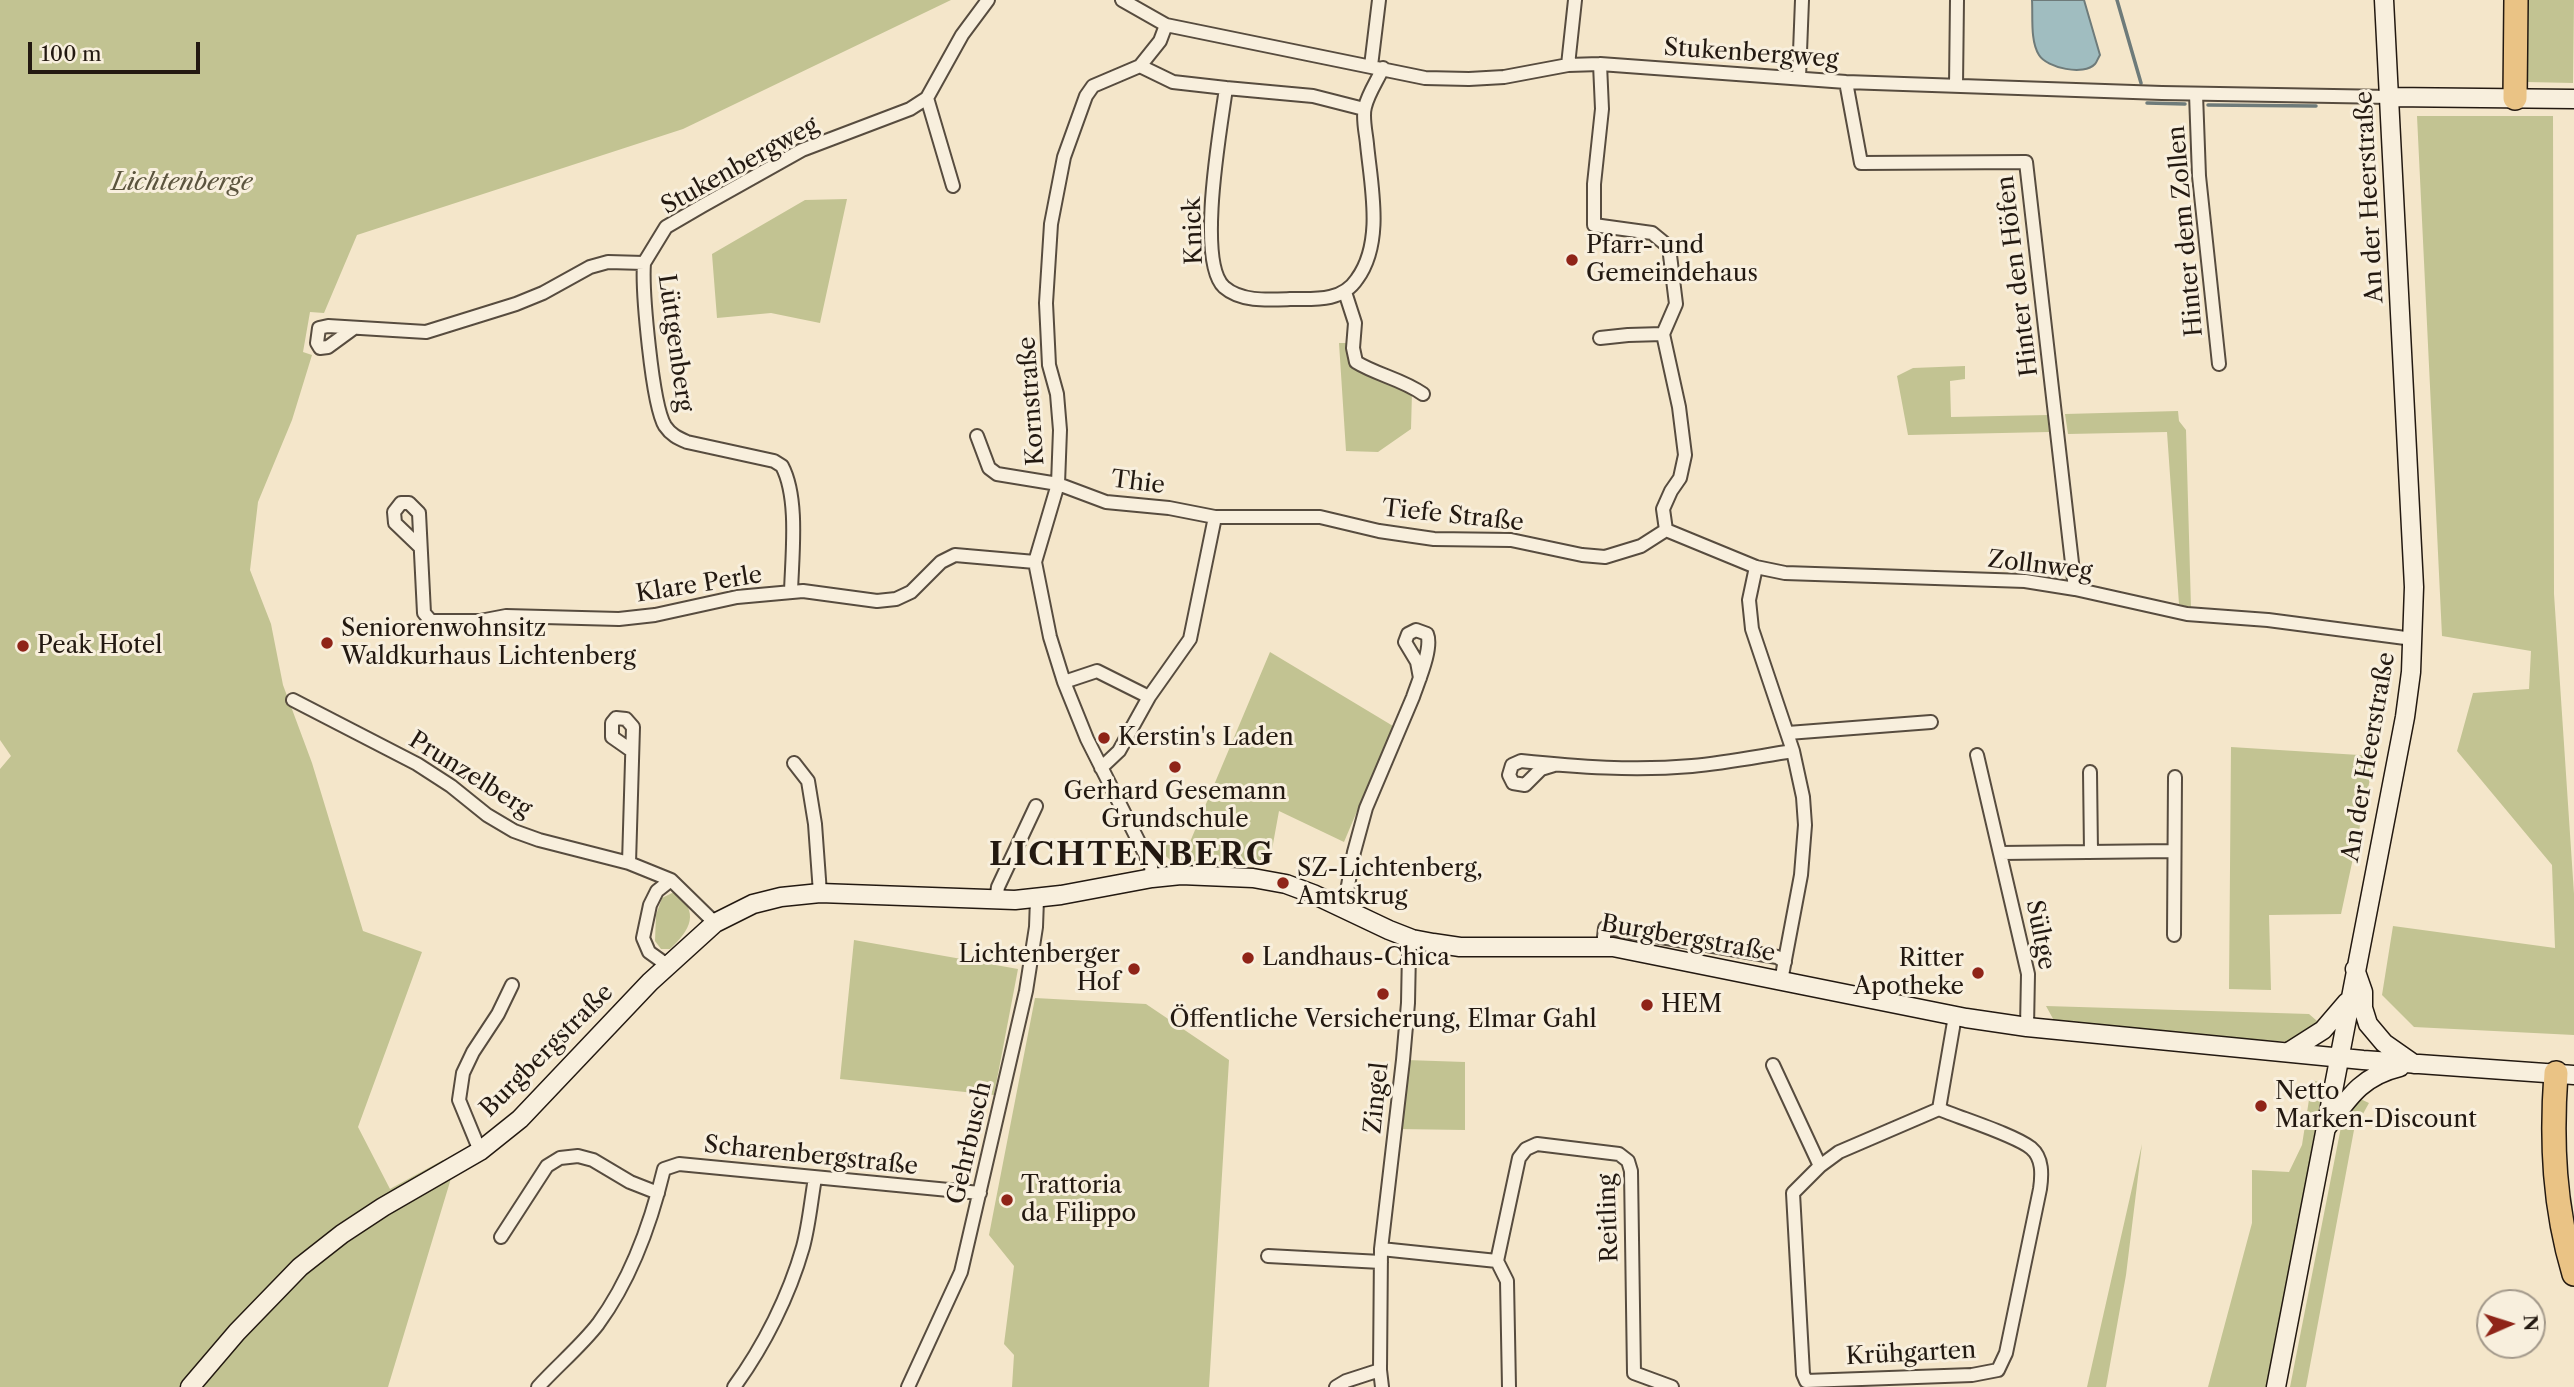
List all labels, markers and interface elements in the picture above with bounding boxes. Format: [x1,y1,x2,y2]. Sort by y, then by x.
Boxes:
scale bar [32,28,203,72]
street label: Stukenbergweg [1663,34,1839,74]
text: 100 m [41,41,102,66]
street label: An der Heerstraße [2350,90,2390,304]
street label: Stukenbergweg [656,111,824,221]
street label: Hinter dem Zollen [2162,124,2210,338]
park label: Lichtenberge [112,169,252,197]
street label: Hinter den Höfen [1991,174,2045,378]
street label: Knick [1178,197,1210,265]
place label: Pfarr- und Gemeindehaus [1586,232,1758,288]
marker: Pfarr- und Gemeindehaus [1564,252,1580,268]
street label: Lüttgenberg [651,272,699,414]
street label: Kornstraße [1013,336,1051,466]
street label: Thie [1110,465,1166,501]
street label: Tiefe Straße [1381,494,1525,538]
street label: Zollnweg [1986,545,2094,587]
street label: Klare Perle [634,561,764,609]
place label: Seniorenwohnsitz Waldkurhaus Lichtenberg [341,615,636,671]
place label: Peak Hotel [37,632,162,660]
marker: Seniorenwohnsitz Waldkurhaus Lichtenberg [319,635,335,651]
marker: Peak Hotel [15,638,31,654]
street label: An der Heerstraße [2336,650,2402,864]
place label: Kerstin's Laden [1118,724,1294,752]
street label: Prunzelberg [403,726,537,824]
marker: Kerstin's Laden [1096,730,1112,746]
marker: Gerhard Gesemann Grundschule [1167,759,1183,775]
place label: Gerhard Gesemann Grundschule [1063,778,1287,834]
district label: LICHTENBERG [990,837,1274,875]
place label: SZ-Lichtenberg, Amtskrug [1297,855,1483,911]
marker: SZ-Lichtenberg, Amtskrug [1275,875,1291,891]
street label: Sültge [2019,898,2061,972]
street label: Burgbergstraße [1599,910,1777,968]
place label: Lichtenberger Hof [958,941,1120,997]
place label: Landhaus-Chica [1262,944,1450,972]
place label: Ritter Apotheke [1853,945,1964,1001]
marker: Landhaus-Chica [1240,950,1256,966]
marker: Lichtenberger Hof [1126,961,1142,977]
marker: Ritter Apotheke [1970,965,1986,981]
street label: Burgbergstraße [474,978,620,1124]
marker: Öffentliche Versicherung, Elmar Gahl [1375,986,1391,1002]
place label: HEM [1661,991,1722,1019]
marker: HEM [1639,997,1655,1013]
place label: Öffentliche Versicherung, Elmar Gahl [1169,1006,1597,1034]
street label: Zingel [1359,1061,1395,1135]
place label: Netto Marken-Discount [2275,1078,2477,1134]
street label: Gehrbusch [942,1079,998,1207]
marker: Netto Marken-Discount [2253,1098,2269,1114]
street label: Scharenbergstraße [703,1130,919,1182]
place label: Trattoria da Filippo [1021,1172,1136,1228]
street label: Reitling [1593,1173,1625,1263]
marker: Trattoria da Filippo [999,1192,1015,1208]
north arrow [2476,1289,2546,1359]
text: N [2519,1314,2542,1332]
street label: Krühgarten [1845,1336,1977,1372]

